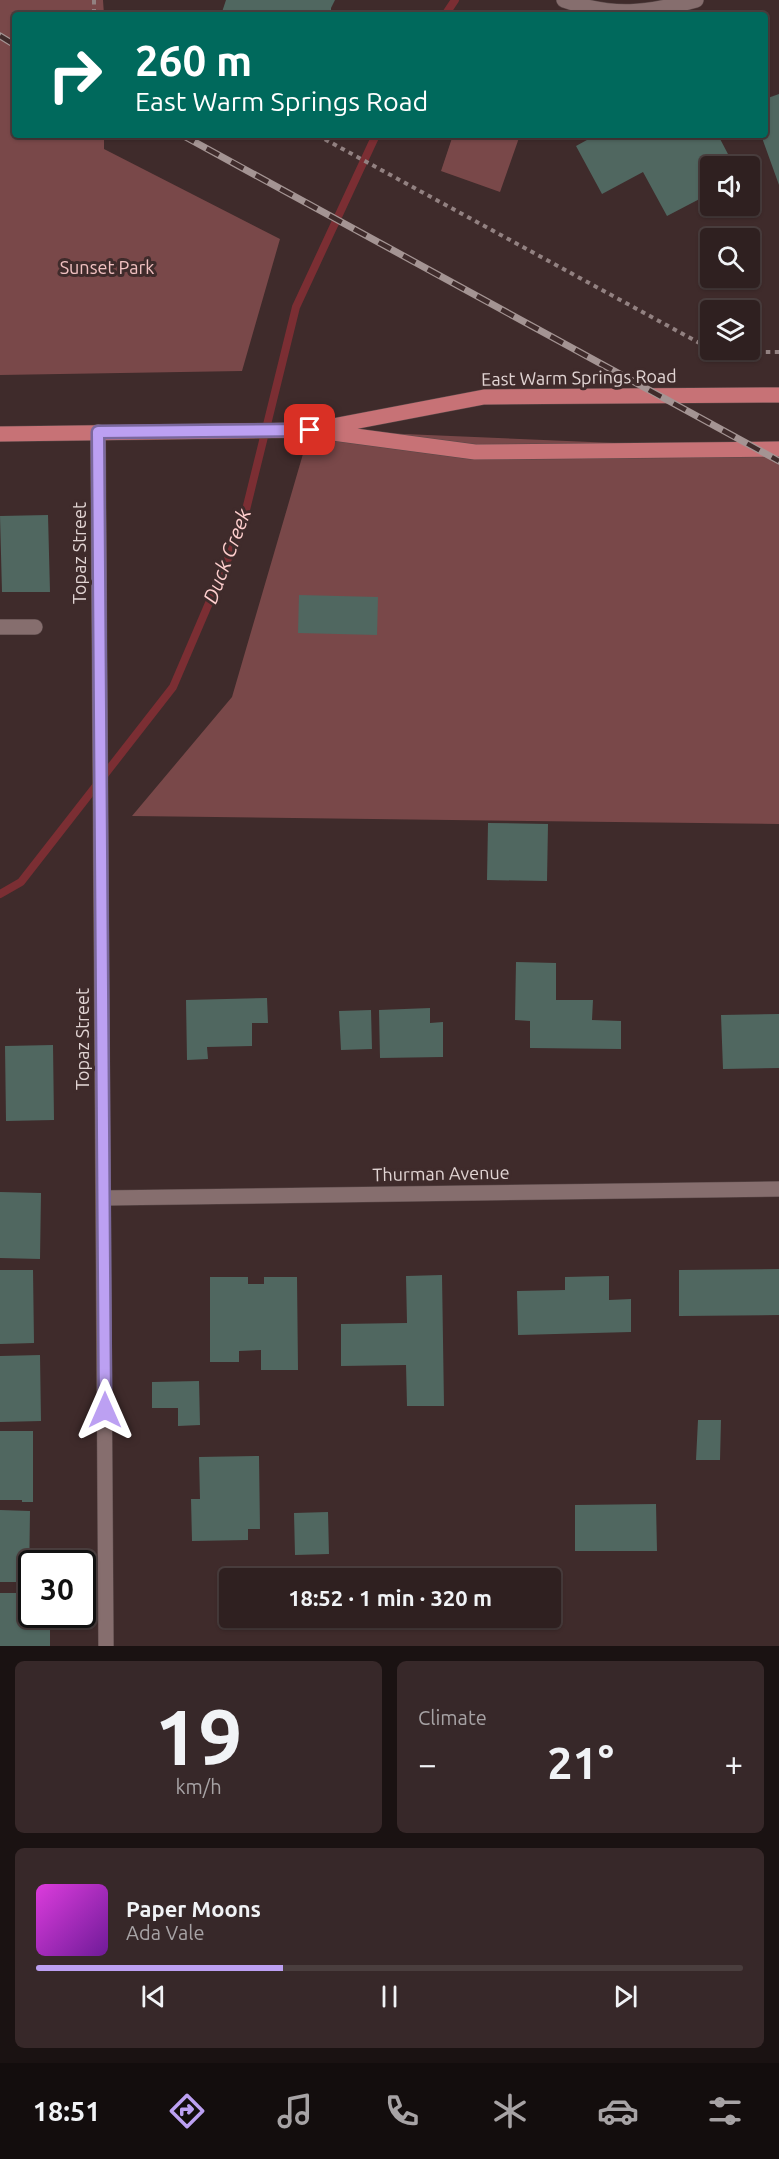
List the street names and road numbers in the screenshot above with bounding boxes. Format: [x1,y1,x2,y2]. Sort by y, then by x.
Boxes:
street label: East Warm Springs Road [481,365,677,389]
street label: Topaz Street [69,502,89,604]
street label: Topaz Street [72,988,92,1090]
street label: Thurman Avenue [372,1162,510,1184]

